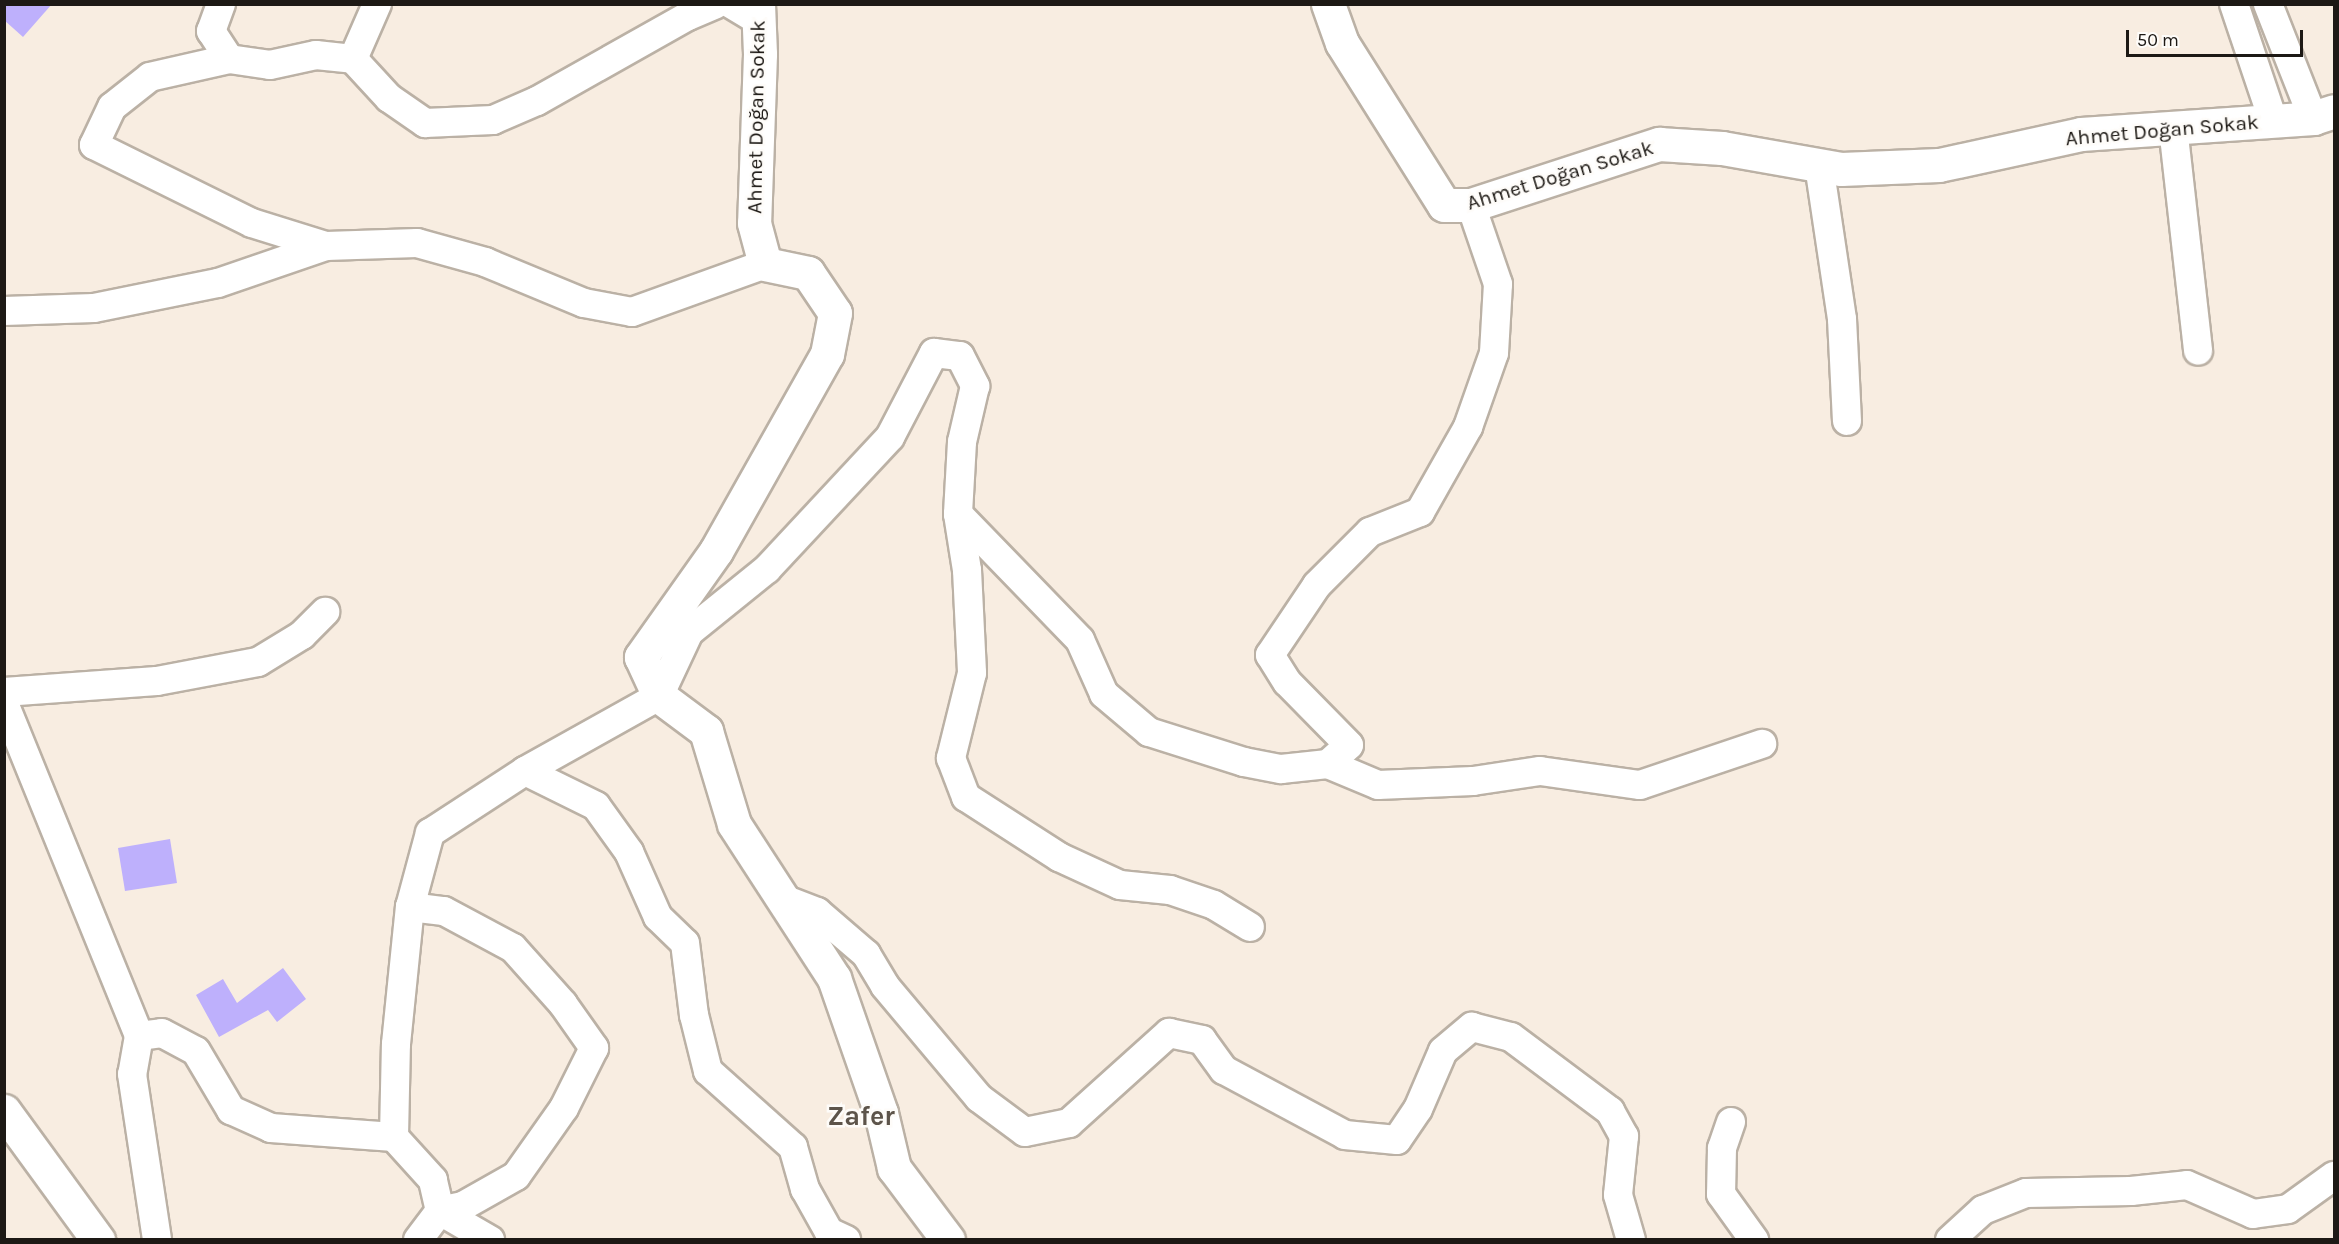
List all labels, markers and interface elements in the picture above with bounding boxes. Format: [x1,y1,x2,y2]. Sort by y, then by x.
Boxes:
scale bar [2129,18,2306,56]
street label: Ahmet Doğan Sokak [742,20,770,214]
text: 50 m [2137,29,2179,51]
street label: Ahmet Doğan Sokak [2064,109,2260,151]
street label: Ahmet Doğan Sokak [1464,135,1656,215]
district label: Zafer [827,1101,895,1133]

